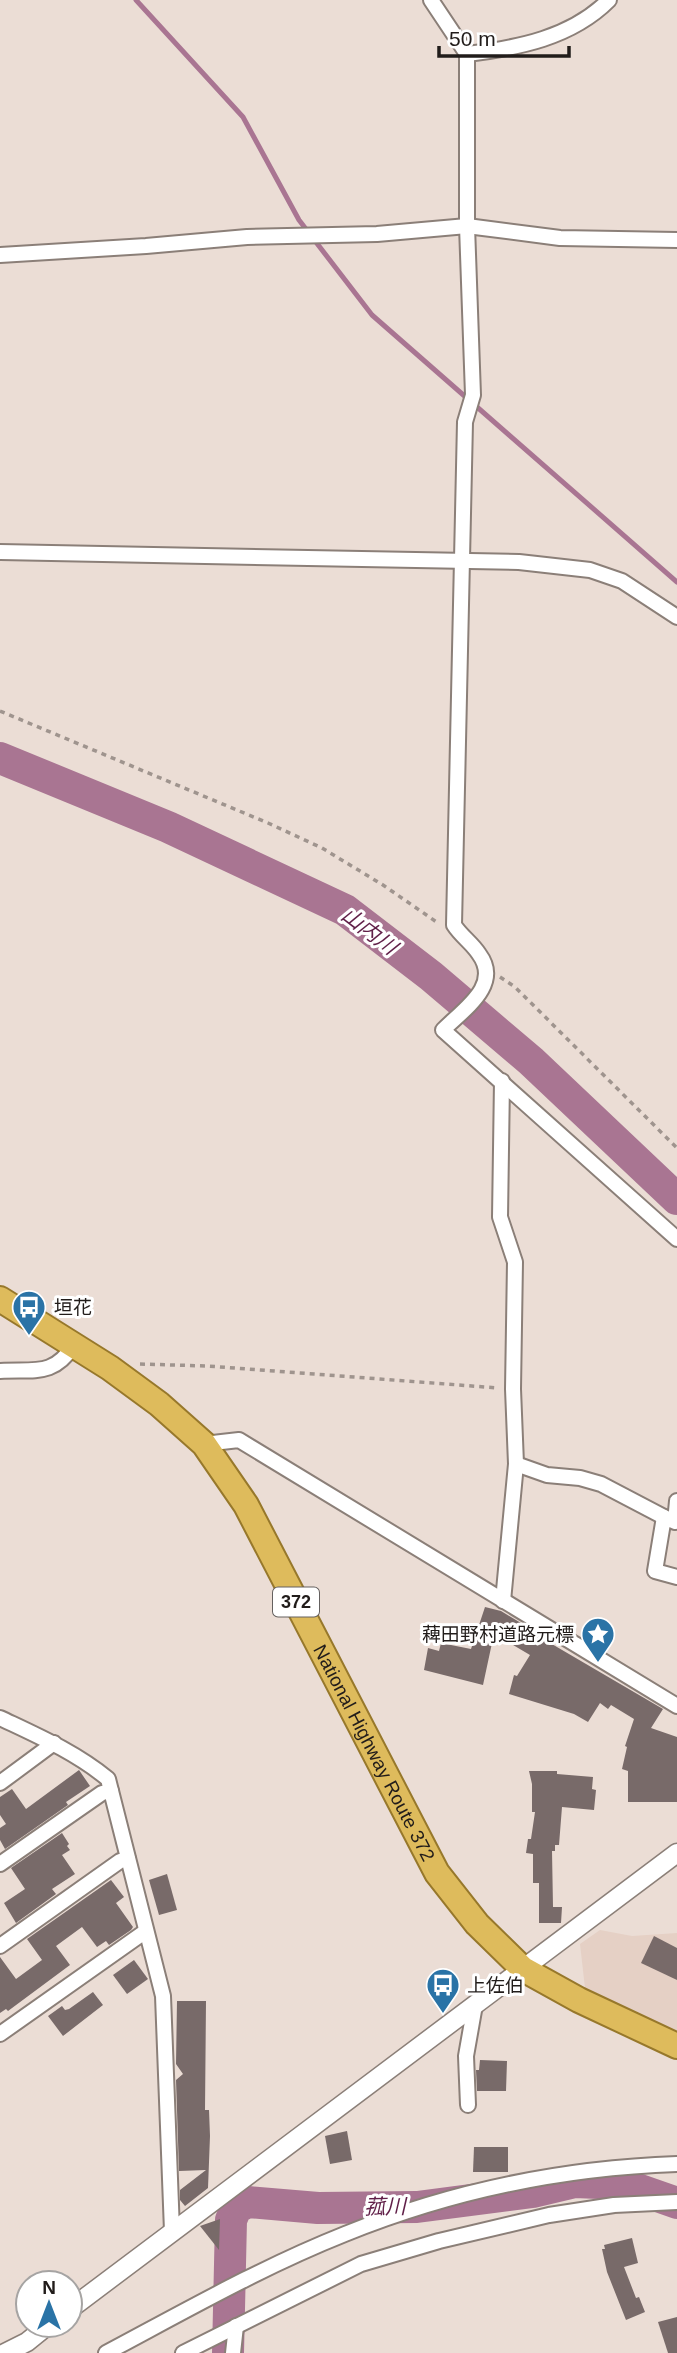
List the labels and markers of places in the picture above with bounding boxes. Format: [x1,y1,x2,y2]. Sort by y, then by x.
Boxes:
bus stop icon: 垣花 [10,1288,48,1337]
place label: 垣花 [54,1297,92,1318]
place icon: 薭田野村道路元標 [579,1615,617,1664]
place label: 薭田野村道路元標 [422,1624,574,1645]
bus stop icon: 上佐伯 [424,1966,462,2015]
place label: 上佐伯 [467,1975,524,1996]

